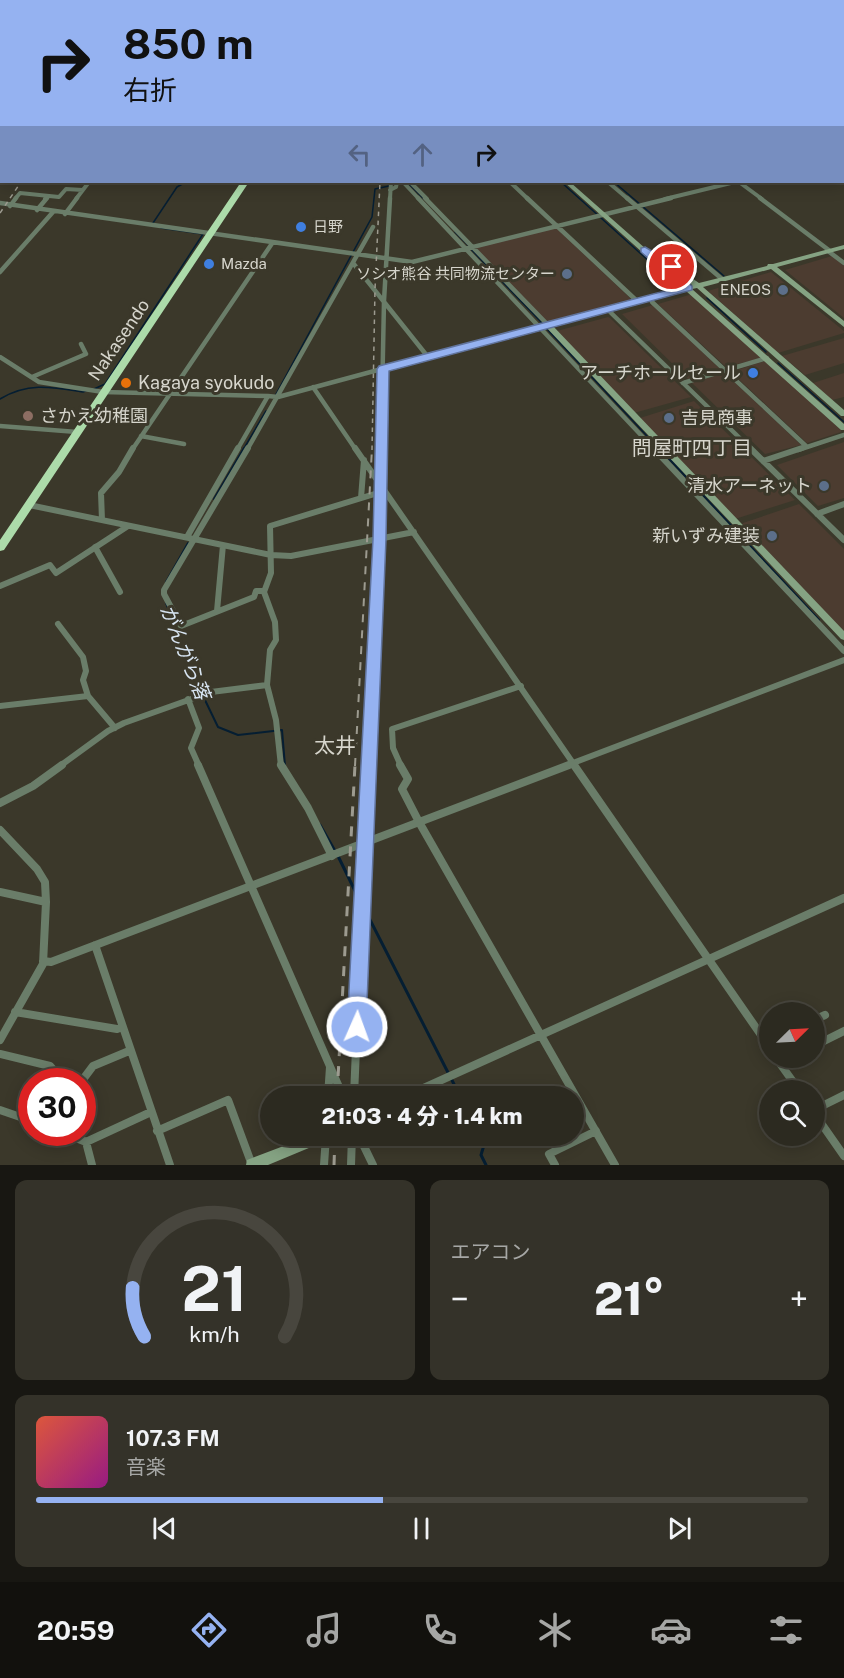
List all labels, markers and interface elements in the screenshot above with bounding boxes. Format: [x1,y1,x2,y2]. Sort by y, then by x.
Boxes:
text: 850 m [123,19,254,68]
icon: right [24,24,102,102]
text: 右折 [123,74,177,106]
icon: left [343,138,376,171]
icon: ahead [406,138,439,171]
icon: right [469,138,502,171]
place label: 日野 [313,218,343,235]
marker: 日野 [294,220,308,234]
pin [646,241,697,292]
icon: arrive [655,250,688,283]
place label: Mazda [221,255,267,272]
marker: Mazda [202,257,216,271]
place label: ソシオ熊谷 共同物流センター [356,265,555,282]
marker: ソシオ熊谷 共同物流センター [560,267,574,281]
place label: ENEOS [720,281,771,298]
marker: ENEOS [776,283,790,297]
street label: Nakasendo [84,295,154,384]
place label: アーチホールセール [580,362,741,383]
marker: アーチホールセール [746,366,760,380]
place label: Kagaya syokudo [138,372,274,393]
marker: Kagaya syokudo [119,376,133,390]
place label: さかえ幼稚園 [40,405,148,426]
place label: 吉見商事 [681,407,753,428]
marker: さかえ幼稚園 [21,409,35,423]
marker: 吉見商事 [662,411,676,425]
district label: 問屋町四丁目 [632,436,752,460]
place label: 清水アーネット [687,475,812,496]
marker: 清水アーネット [817,479,831,493]
place label: 新いずみ建装 [652,525,760,546]
marker: 新いずみ建装 [765,529,779,543]
water label: がんがら落 [155,601,216,706]
district label: 太井 [314,733,356,758]
position arrow [325,995,389,1059]
north arrow [759,1002,825,1068]
map controls [759,1002,825,1146]
speed limit sign: 30 [18,1068,96,1146]
button: search [759,1080,825,1146]
text: 21:03 · 4 分 · 1.4 km [322,1103,522,1129]
text: エアコン [451,1240,531,1264]
text: 21 [182,1252,248,1325]
text: 21° [594,1272,665,1325]
text: − [451,1280,469,1318]
text: + [790,1280,808,1318]
text: km/h [190,1322,240,1347]
text: 107.3 FM [126,1425,220,1451]
text: 音楽 [126,1455,166,1479]
icon: previous [148,1512,181,1545]
icon: pause [405,1512,438,1545]
icon: next [663,1512,696,1545]
icon: directions [188,1609,230,1651]
icon: music [303,1609,345,1651]
icon: phone [419,1609,461,1651]
icon: climate [534,1609,576,1651]
icon: car [650,1609,692,1651]
icon: filters [765,1609,807,1651]
text: 20:59 [37,1614,115,1646]

